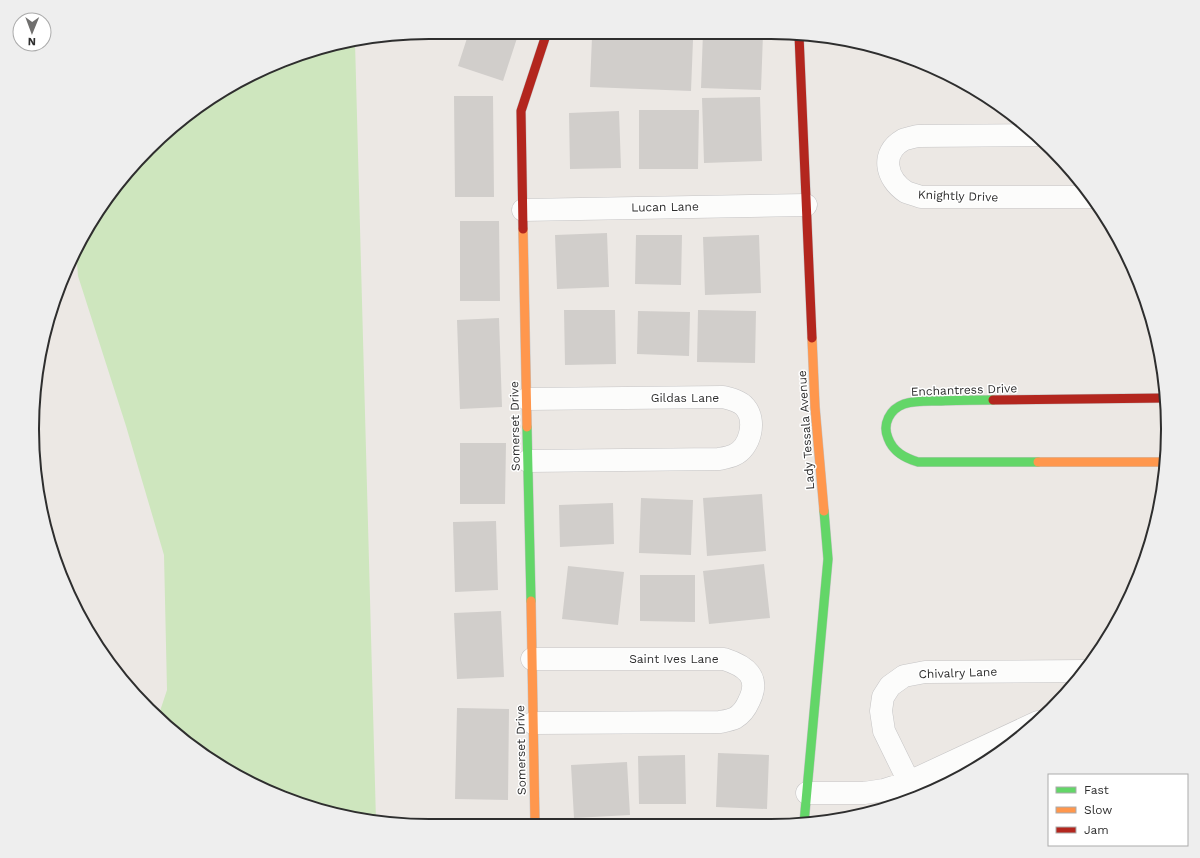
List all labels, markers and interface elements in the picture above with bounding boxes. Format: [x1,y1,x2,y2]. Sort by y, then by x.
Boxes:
north arrow [12,12,52,52]
text: N [28,35,36,48]
street label: Knightly Drive [918,188,999,204]
street label: Lucan Lane [631,199,699,215]
street label: Lady Tessala Avenue [795,370,817,490]
street label: Somerset Drive [507,381,523,471]
street label: Enchantress Drive [910,381,1018,399]
street label: Gildas Lane [651,391,719,405]
street label: Saint Ives Lane [629,652,719,666]
street label: Chivalry Lane [918,665,998,681]
street label: Somerset Drive [513,705,529,795]
legend [1048,774,1188,846]
text: Fast [1084,783,1109,797]
text: Slow [1084,803,1112,817]
text: Jam [1084,823,1109,837]

